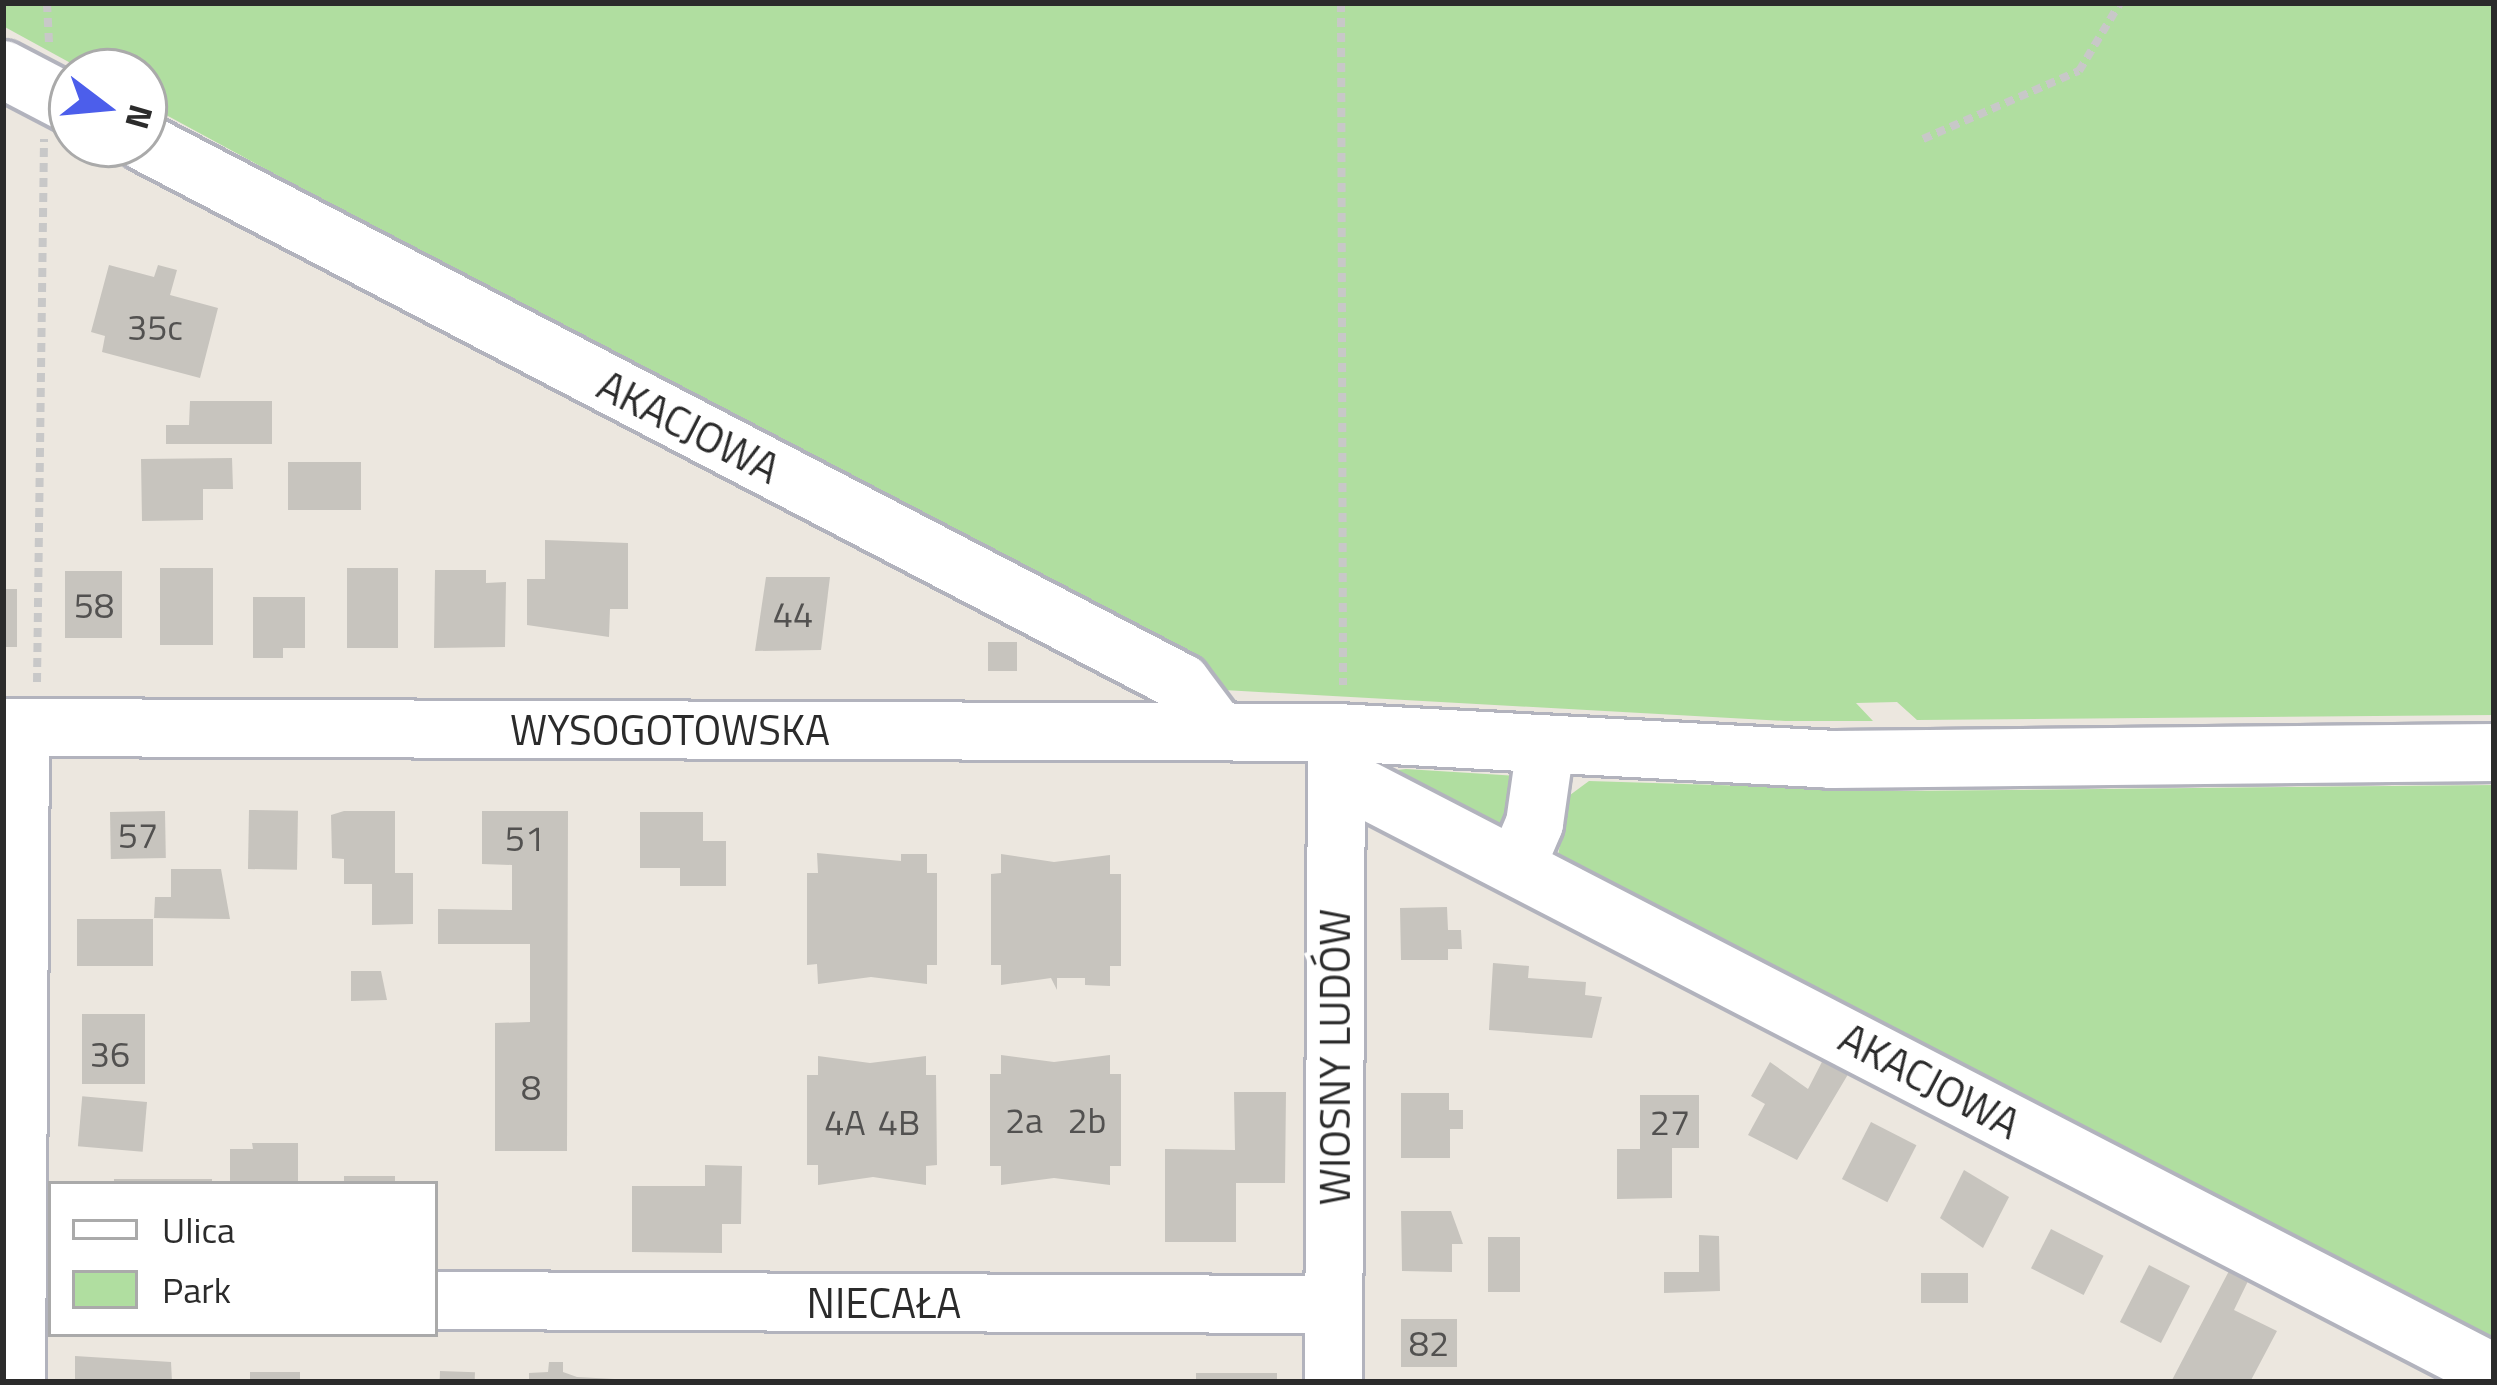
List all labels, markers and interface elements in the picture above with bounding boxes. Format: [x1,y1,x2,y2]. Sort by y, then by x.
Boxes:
north arrow [48,48,168,168]
text: N [113,99,167,135]
house number: 35c [127,305,183,349]
street label: AKACJOWA [590,359,788,493]
house number: 58 [74,583,114,627]
house number: 44 [773,592,813,636]
street label: WYSOGOTOWSKA [510,704,830,754]
house number: 57 [118,813,158,857]
house number: 51 [505,816,545,860]
street label: WIOSNY LUDÓW [1309,909,1359,1205]
street label: AKACJOWA [1831,1011,2029,1149]
house number: 36 [90,1032,130,1076]
house number: 8 [521,1065,541,1109]
house number: 2a [1005,1098,1043,1142]
house number: 2b [1067,1098,1107,1142]
house number: 4A [824,1100,866,1144]
house number: 4B [878,1100,920,1144]
house number: 27 [1650,1100,1690,1144]
legend [48,1181,438,1337]
text: Ulica [162,1202,235,1257]
text: Park [162,1262,231,1317]
street label: NIECAŁA [807,1277,961,1327]
house number: 82 [1409,1321,1449,1365]

